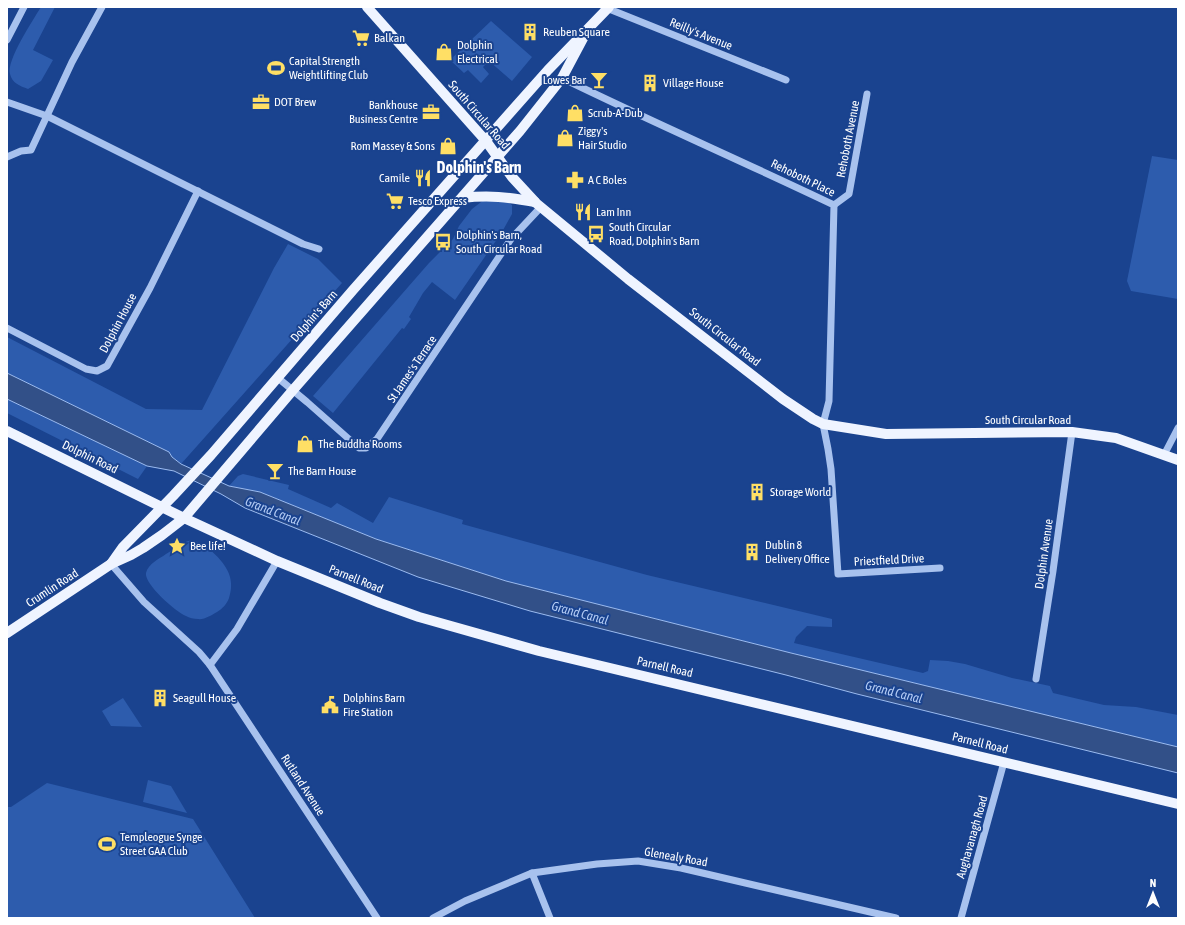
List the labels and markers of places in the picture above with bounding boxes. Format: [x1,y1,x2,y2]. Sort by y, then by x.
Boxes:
building icon: Reuben Square [520,22,540,42]
place label: Reuben Square [543,25,610,39]
supermarket icon: Balkan [351,28,371,48]
place label: Balkan [374,31,405,45]
place label: Dolphin Electrical [457,38,499,66]
shop icon: Dolphin Electrical [434,42,454,62]
place label: Capital Strength Weightlifting Club [289,54,368,82]
sports icon: Capital Strength Weightlifting Club [266,58,286,78]
bar icon: Lowes Bar [589,70,609,90]
place label: Lowes Bar [543,73,586,87]
building icon: Village House [640,73,660,93]
place label: Village House [663,76,724,90]
office icon: DOT Brew [251,92,271,112]
place label: DOT Brew [274,95,316,109]
place label: Bankhouse Business Centre [349,98,418,126]
office icon: Bankhouse Business Centre [421,102,441,122]
shop icon: Scrub-A-Dub [565,103,585,123]
place label: Scrub-A-Dub [588,106,643,120]
place label: Ziggy's Hair Studio [578,124,627,152]
shop icon: Ziggy's Hair Studio [555,128,575,148]
shop icon: Rom Massey & Sons [438,136,458,156]
place label: Rom Massey & Sons [350,139,435,153]
restaurant icon: Camile [413,168,433,188]
pharmacy icon: A C Boles [565,170,585,190]
place label: Camile [379,171,410,185]
place label: A C Boles [588,173,627,187]
supermarket icon: Tesco Express [385,191,405,211]
place label: Tesco Express [408,194,467,208]
restaurant icon: Lam Inn [573,202,593,222]
place label: Lam Inn [596,205,631,219]
place label: South Circular Road, Dolphin's Barn [609,220,700,248]
bus stop icon: South Circular Road, Dolphin's Barn [586,224,606,244]
place label: Dolphin's Barn, South Circular Road [456,228,542,256]
bus stop icon: Dolphin's Barn, South Circular Road [433,232,453,252]
shop icon: The Buddha Rooms [295,434,315,454]
place label: The Buddha Rooms [318,437,402,451]
bar icon: The Barn House [265,461,285,481]
place label: The Barn House [288,464,356,478]
building icon: Storage World [747,482,767,502]
place label: Storage World [770,485,831,499]
place icon: Bee life! [167,536,187,556]
place label: Dublin 8 Delivery Office [765,538,830,566]
place label: Bee life! [190,539,226,553]
building icon: Dublin 8 Delivery Office [742,542,762,562]
building icon: Seagull House [150,688,170,708]
place label: Seagull House [173,691,236,705]
place label: Dolphins Barn Fire Station [343,691,405,719]
public building icon: Dolphins Barn Fire Station [320,695,340,715]
place label: Templeogue Synge Street GAA Club [120,830,203,858]
sports icon: Templeogue Synge Street GAA Club [97,834,117,854]

